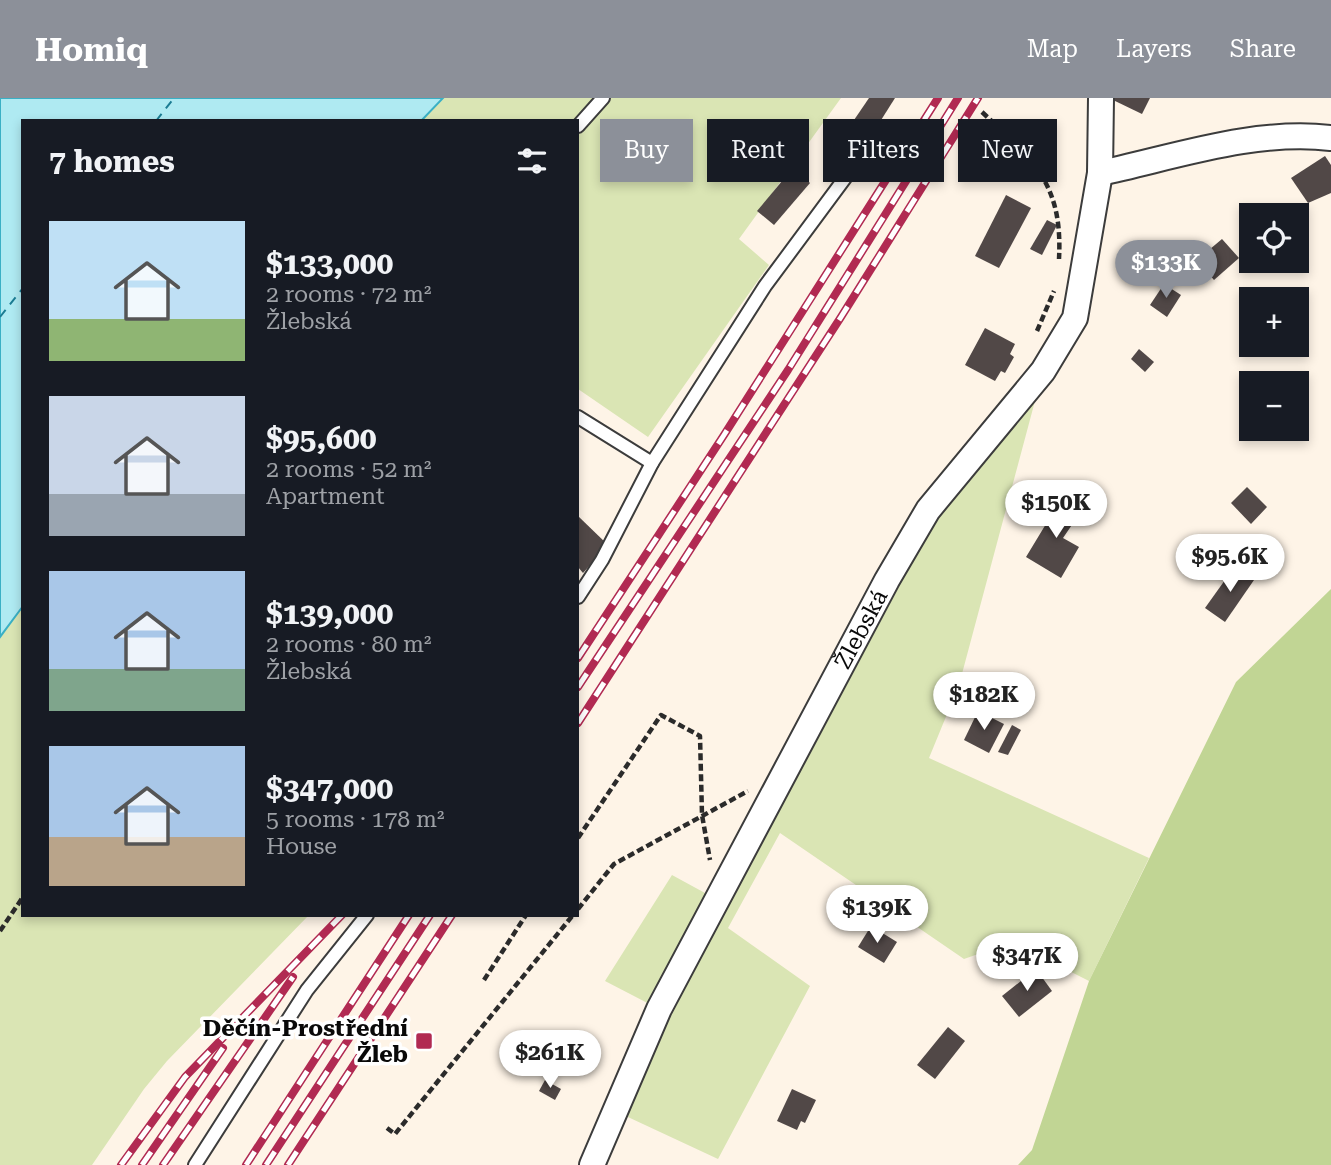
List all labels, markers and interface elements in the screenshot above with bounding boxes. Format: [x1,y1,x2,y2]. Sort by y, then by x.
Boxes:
text: Homiq [35,30,148,69]
text: Map [1027,35,1078,63]
text: Layers [1116,35,1192,63]
text: Share [1230,35,1296,63]
chip: Buy [600,119,693,182]
chip: Rent [707,119,809,182]
chip: Filters [823,119,944,182]
chip: New [958,119,1057,182]
icon: filters [513,142,551,180]
text: 7 homes [49,144,175,179]
map controls [1239,203,1309,441]
button: locate [1239,203,1309,273]
pin: $133K [1117,240,1215,300]
text: $133,000 [266,246,393,281]
icon: home [105,249,189,333]
text: $133K [1131,249,1201,276]
text: 2 rooms · 72 m² [266,281,432,308]
button: + [1239,287,1309,357]
text: Žlebská [266,308,352,335]
button: − [1239,371,1309,441]
text: $95,600 [266,421,377,456]
icon: home [105,424,189,508]
text: 2 rooms · 52 m² [266,456,432,483]
pin: $150K [1007,480,1105,540]
text: Apartment [266,483,385,510]
text: $150K [1021,489,1091,516]
pin: $95.6K [1173,534,1287,594]
text: $95.6K [1192,543,1268,570]
street label: Žlebská [829,585,894,674]
text: $139,000 [266,596,393,631]
icon: home [105,599,189,683]
text: 2 rooms · 80 m² [266,631,432,658]
text: Žlebská [266,658,352,685]
pin: $182K [935,672,1033,732]
text: $182K [949,681,1019,708]
text: $347,000 [266,771,393,806]
icon: home [105,774,189,858]
text: 5 rooms · 178 m² [266,806,444,833]
text: House [266,833,337,860]
pin: $139K [828,886,926,945]
text: $139K [842,894,912,921]
pin: $347K [978,934,1076,993]
text: $347K [992,942,1062,969]
place label: Děčín-Prostřední Žleb [203,1015,408,1068]
pin: $261K [501,1030,599,1090]
marker: Děčín-Prostřední Žleb [414,1031,434,1051]
text: $261K [515,1039,585,1066]

